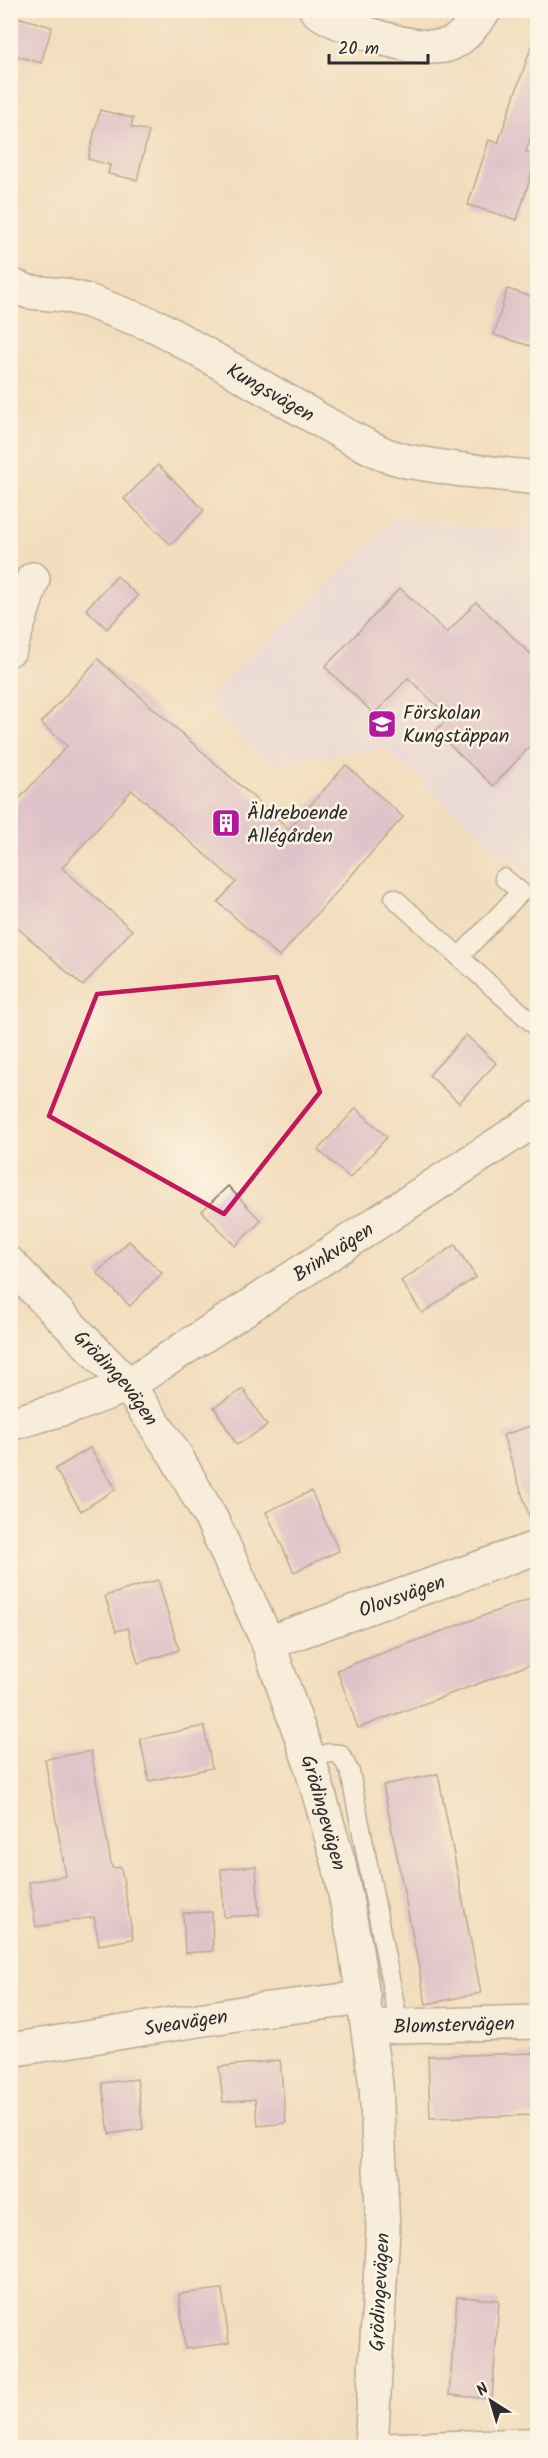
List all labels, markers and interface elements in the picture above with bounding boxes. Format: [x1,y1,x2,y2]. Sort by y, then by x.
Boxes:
scale bar [329,27,428,65]
text: 20 m [338,35,379,64]
street label: Kungsvägen [220,356,320,432]
place label: Förskolan Kungstäppan [403,698,509,753]
school or university icon: Förskolan Kungstäppan [366,708,398,740]
place label: Äldreboende Allégården [247,798,348,853]
building icon: Äldreboende Allégården [210,807,242,839]
street label: Brinkvägen [287,1215,381,1292]
street label: Grödingevägen [65,1323,166,1434]
street label: Olovsvägen [355,1567,450,1628]
street label: Grödingevägen [291,1752,354,1873]
street label: Sveavägen [142,2002,230,2046]
street label: Blomstervägen [393,2009,515,2044]
street label: Grödingevägen [362,2232,400,2352]
north arrow [461,2371,521,2431]
text: N [471,2377,494,2403]

